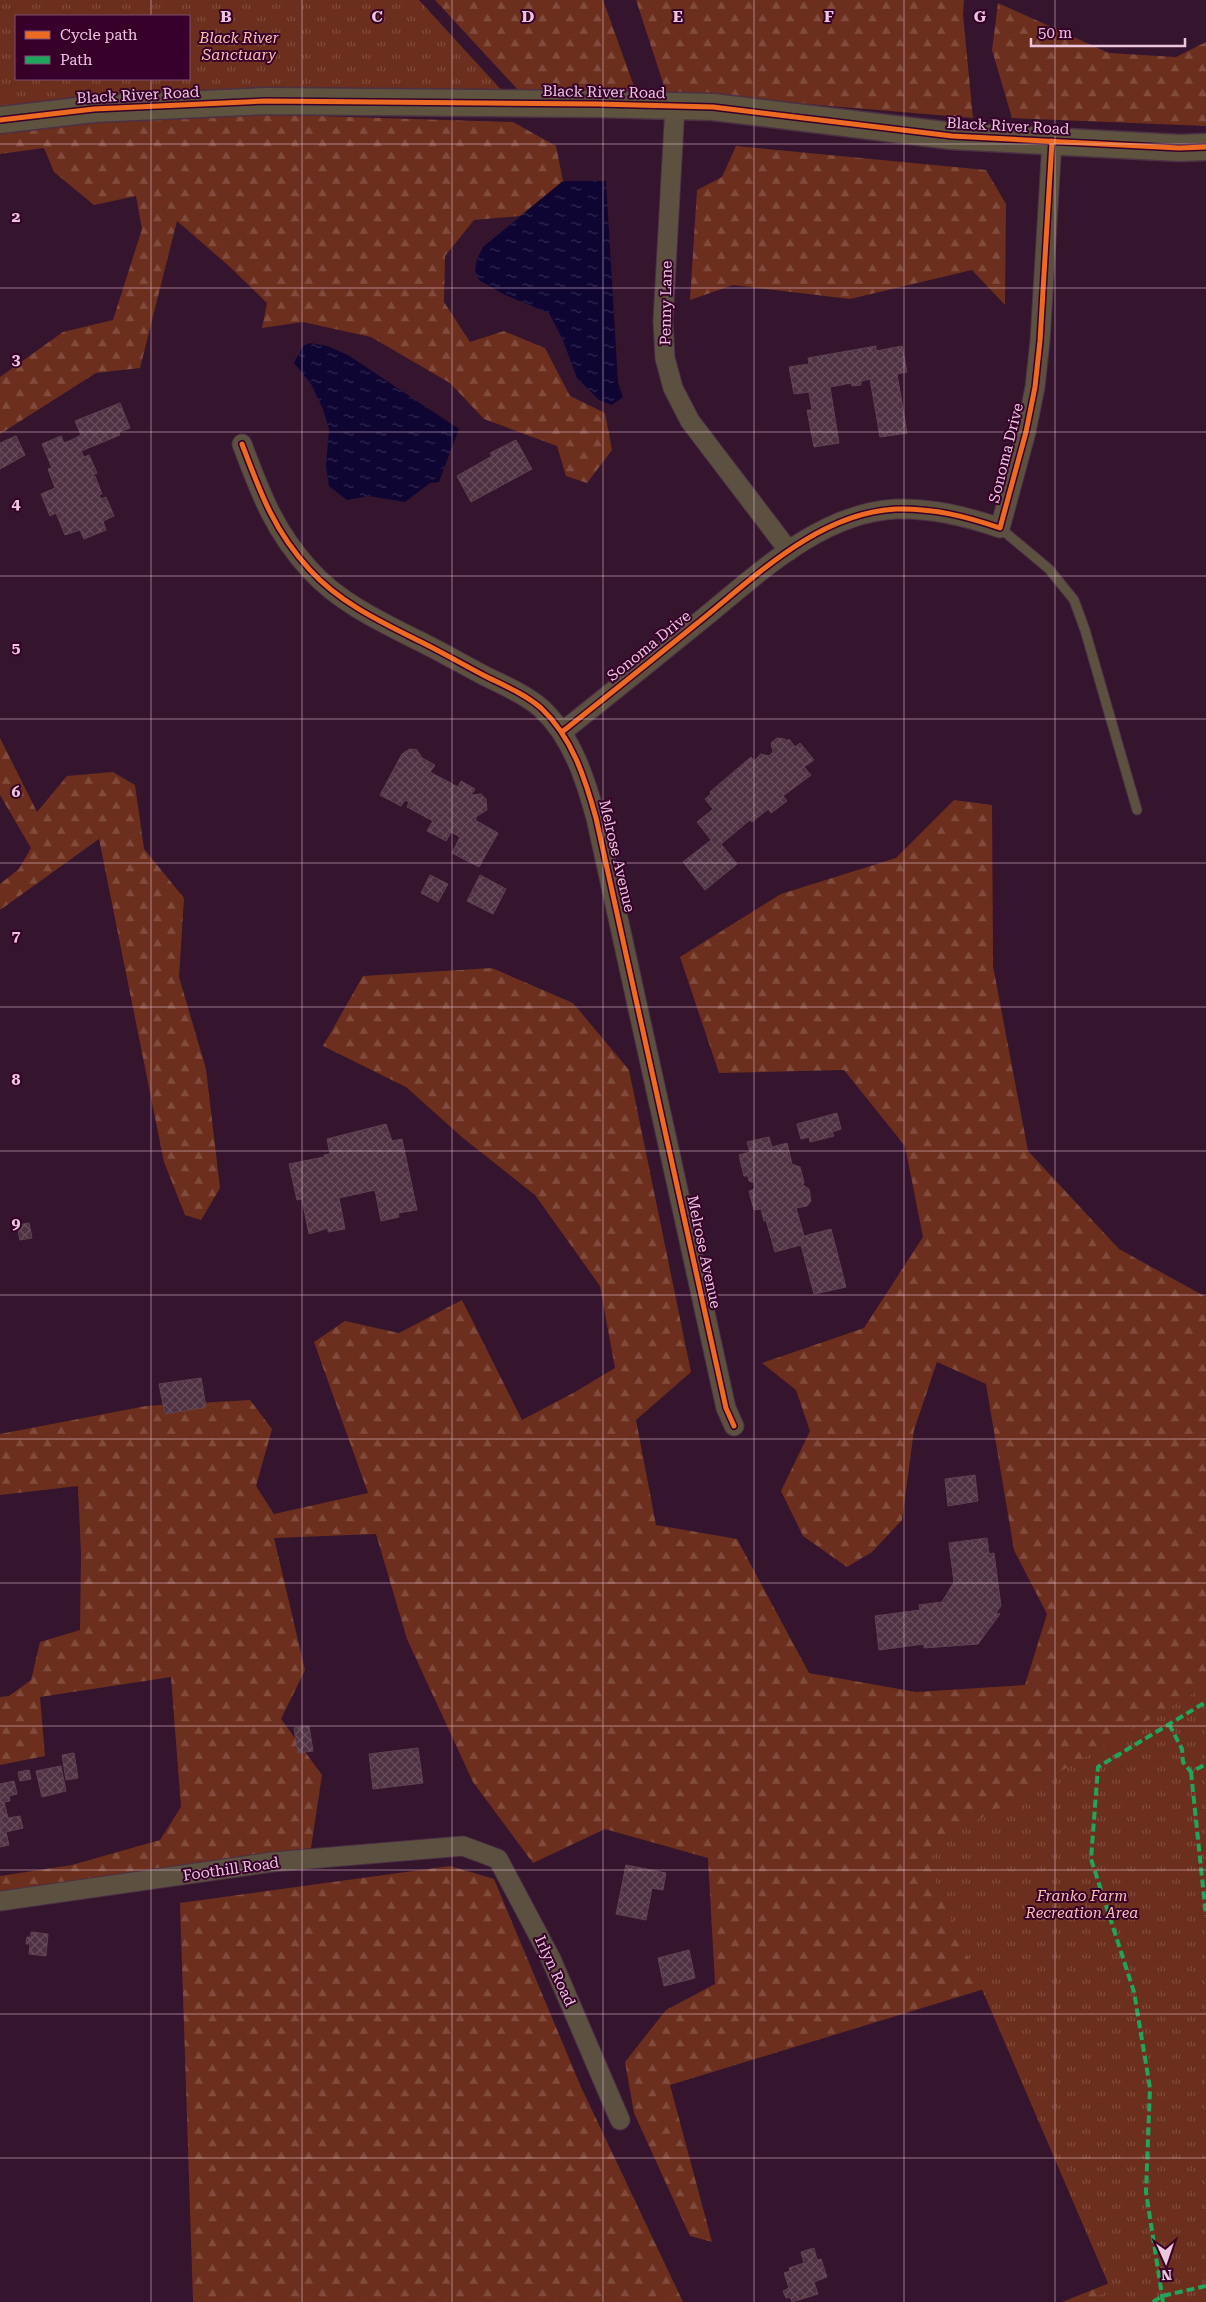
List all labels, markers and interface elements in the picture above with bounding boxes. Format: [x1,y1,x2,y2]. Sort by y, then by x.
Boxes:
text: B [220,7,232,26]
text: C [371,7,383,26]
text: D [522,7,535,26]
text: E [673,7,683,26]
text: F [824,7,834,26]
text: G [974,7,987,26]
legend [15,15,190,80]
scale bar [1031,15,1185,47]
text: 50 m [1038,24,1073,42]
text: Cycle path [60,26,138,44]
park label: Black River Sanctuary [198,29,279,64]
text: Path [60,51,93,69]
street label: Black River Road [542,82,666,102]
street label: Black River Road [76,83,200,107]
street label: Black River Road [946,114,1070,138]
text: 2 [12,207,21,226]
street label: Penny Lane [656,260,676,346]
text: 3 [12,350,21,369]
street label: Sonoma Drive [985,401,1027,505]
text: 4 [12,494,21,513]
street label: Sonoma Drive [604,607,694,685]
text: 5 [12,638,21,657]
text: 6 [12,782,21,801]
street label: Melrose Avenue [595,798,639,914]
text: 7 [12,926,21,945]
text: 8 [12,1070,21,1089]
street label: Melrose Avenue [683,1194,725,1310]
text: 9 [12,1214,21,1233]
street label: Foothill Road [182,1853,281,1885]
park label: Franko Farm Recreation Area [1025,1887,1138,1922]
street label: Irlyn Road [531,1933,579,2009]
north arrow [1141,2237,1191,2287]
text: N [1161,2267,1172,2283]

